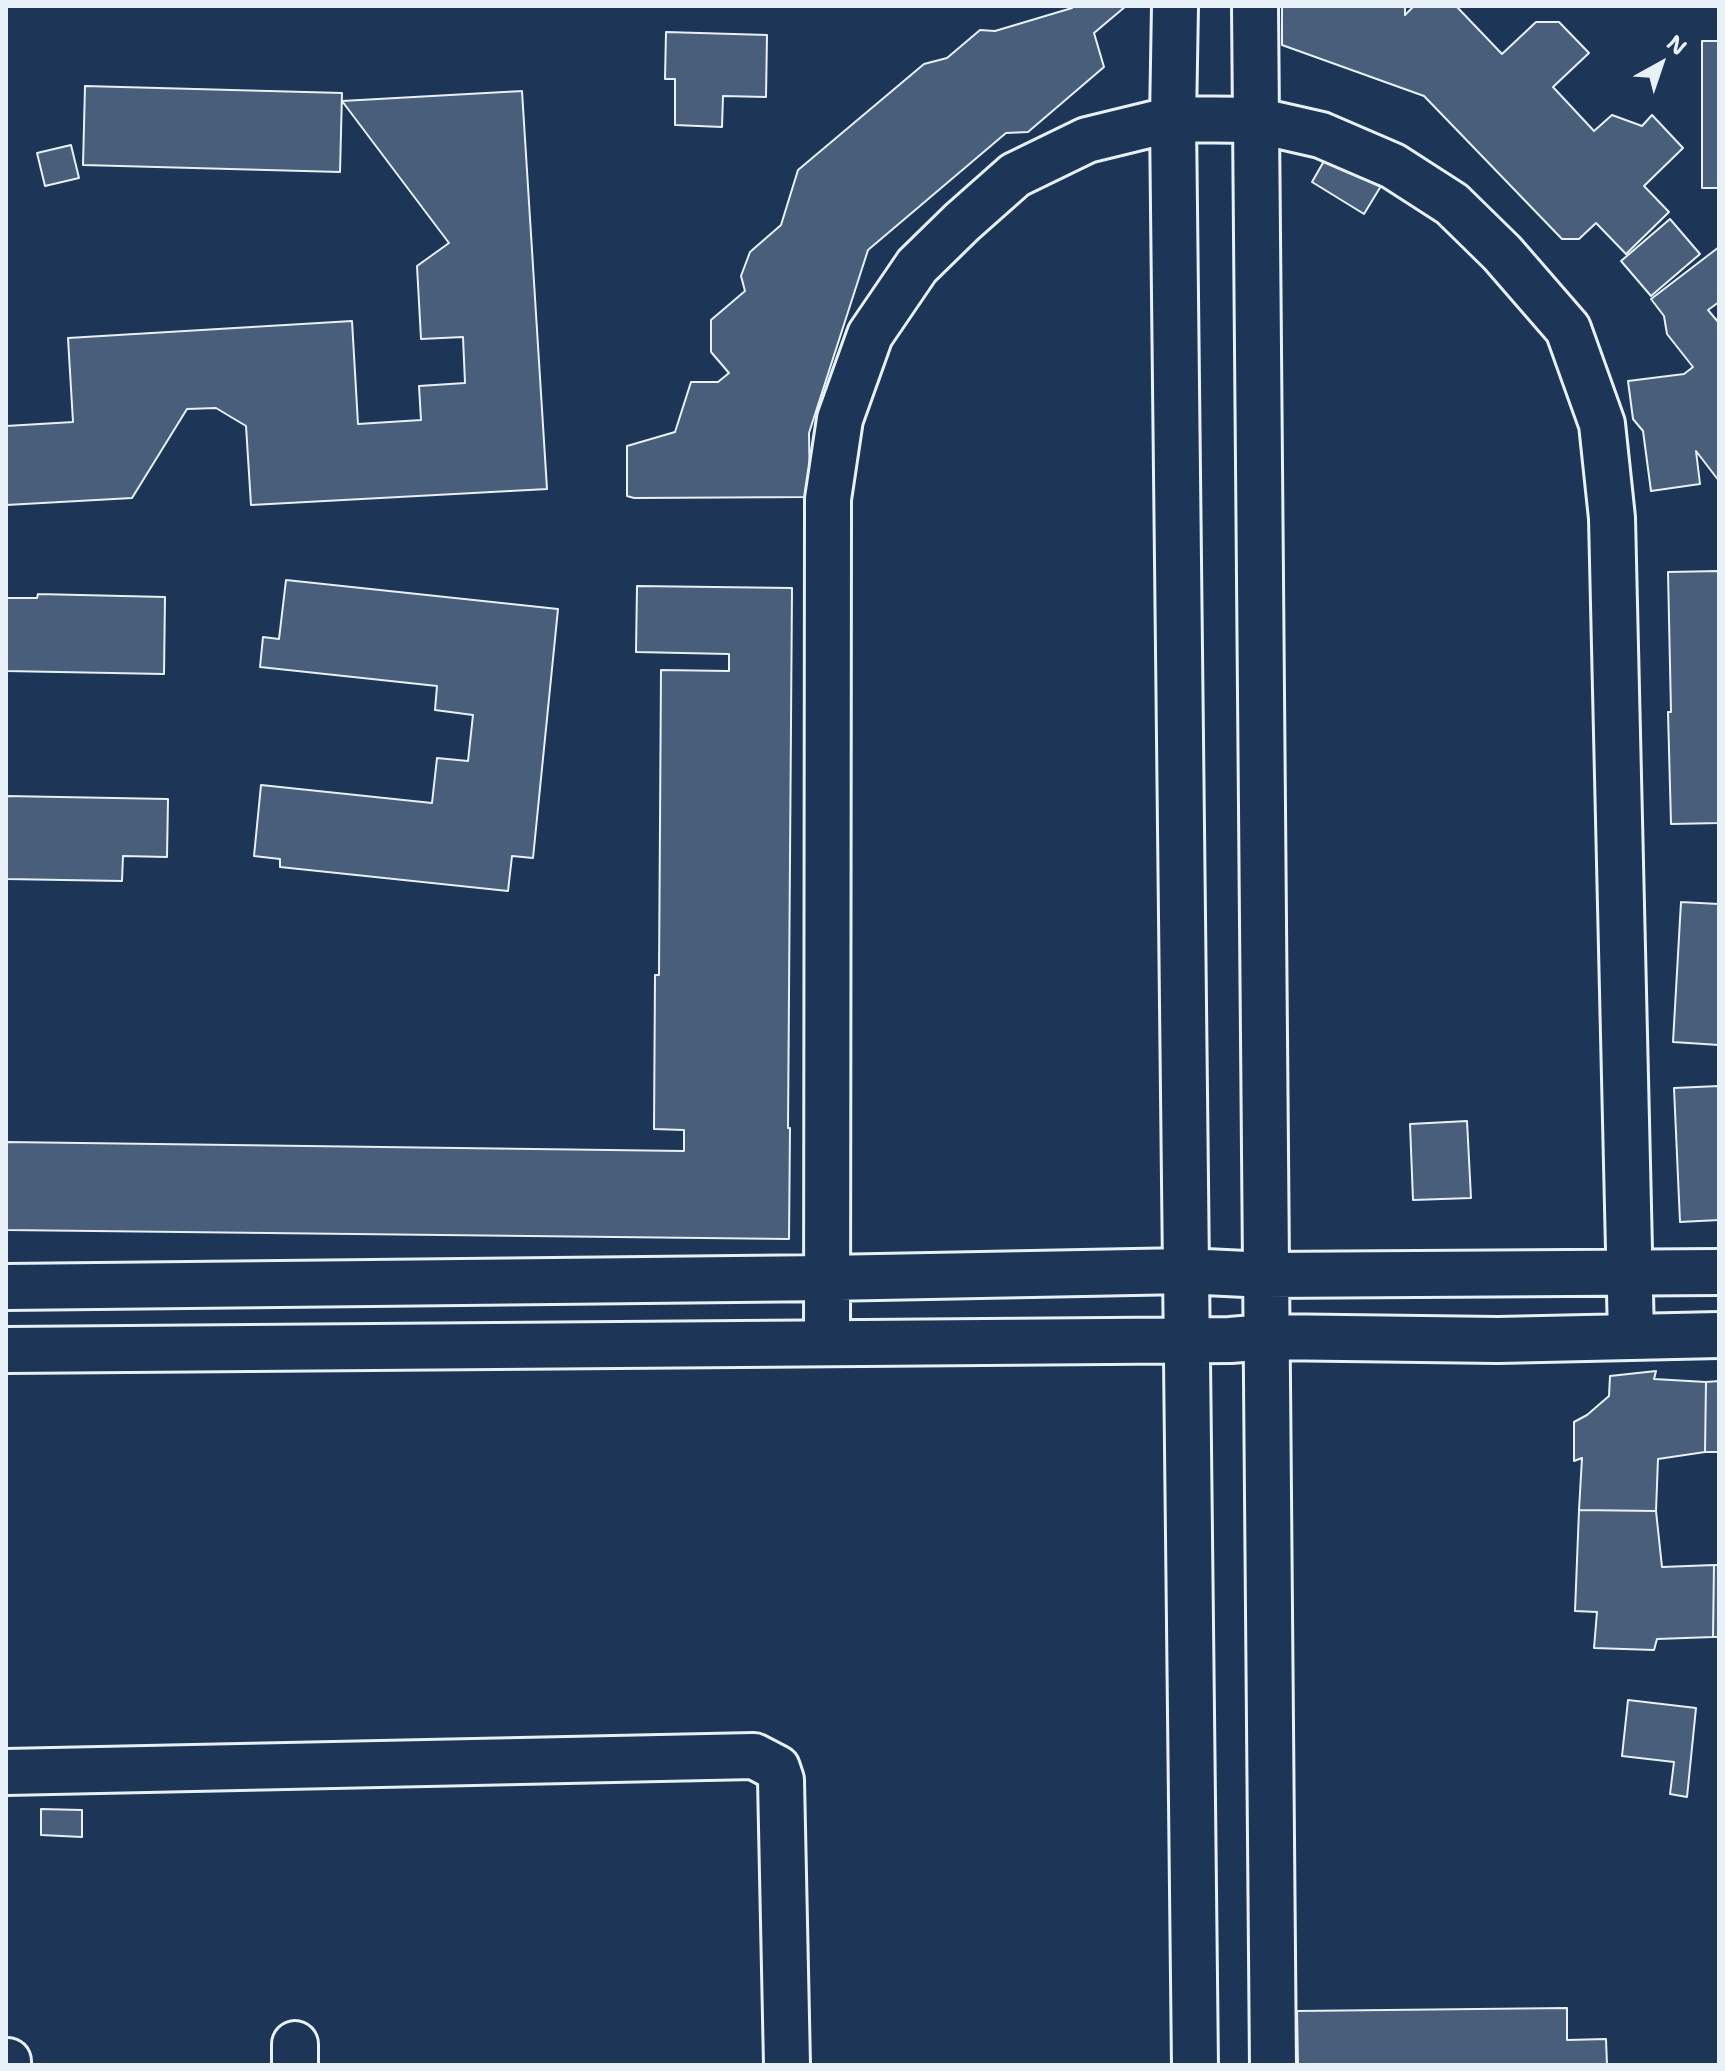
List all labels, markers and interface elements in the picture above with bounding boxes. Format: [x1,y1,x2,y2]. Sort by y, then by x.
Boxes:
north arrow [1621,24,1701,104]
text: N [1661,29,1693,62]

